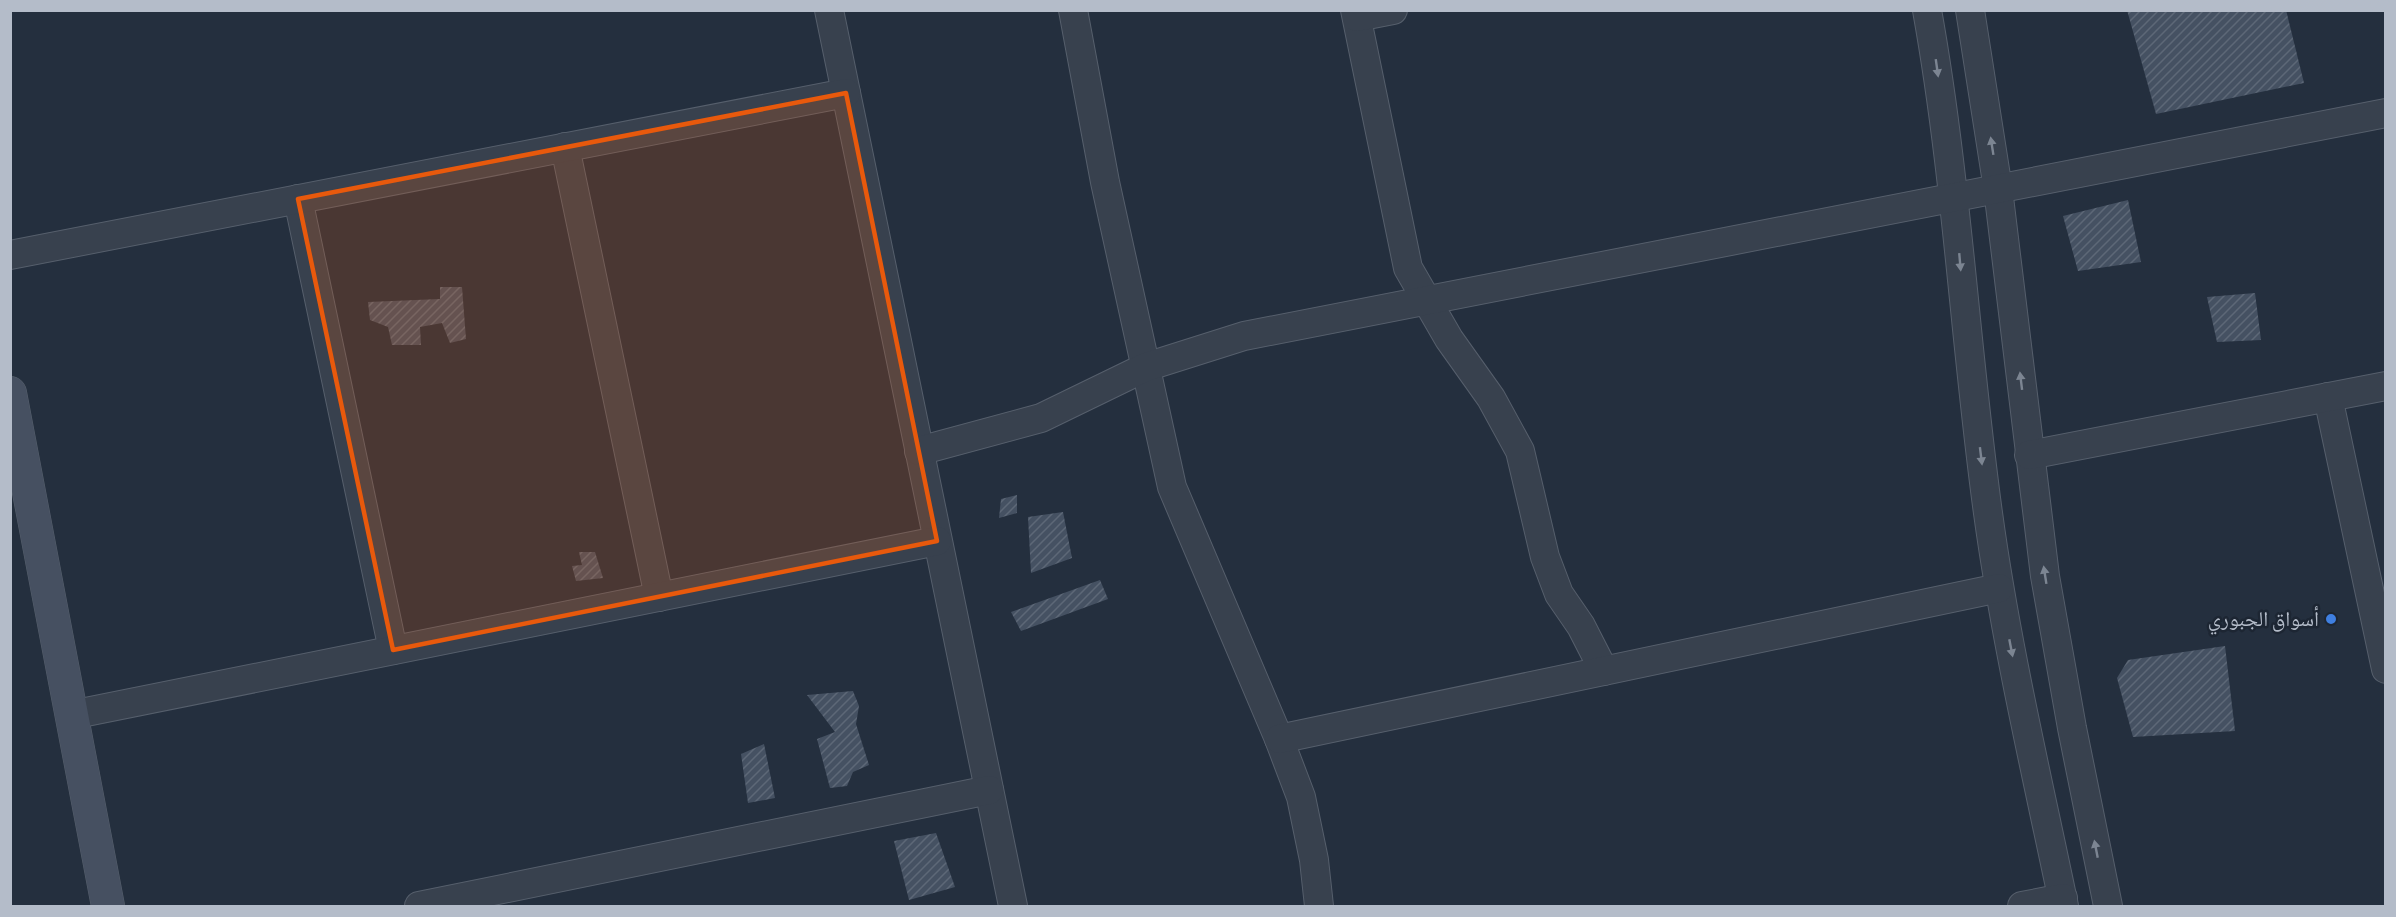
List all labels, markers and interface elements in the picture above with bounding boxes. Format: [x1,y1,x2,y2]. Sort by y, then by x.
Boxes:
one-way arrow [1933,59,1942,78]
one-way arrow [1987,137,1996,156]
one-way arrow [1955,252,1965,271]
one-way arrow [2016,372,2025,391]
one-way arrow [1976,446,1985,465]
one-way arrow [2041,565,2050,584]
place label: أسواق الجبوري [2208,606,2319,635]
marker: أسواق الجبوري [2324,612,2338,626]
one-way arrow [2007,639,2016,658]
one-way arrow [2091,839,2100,858]

